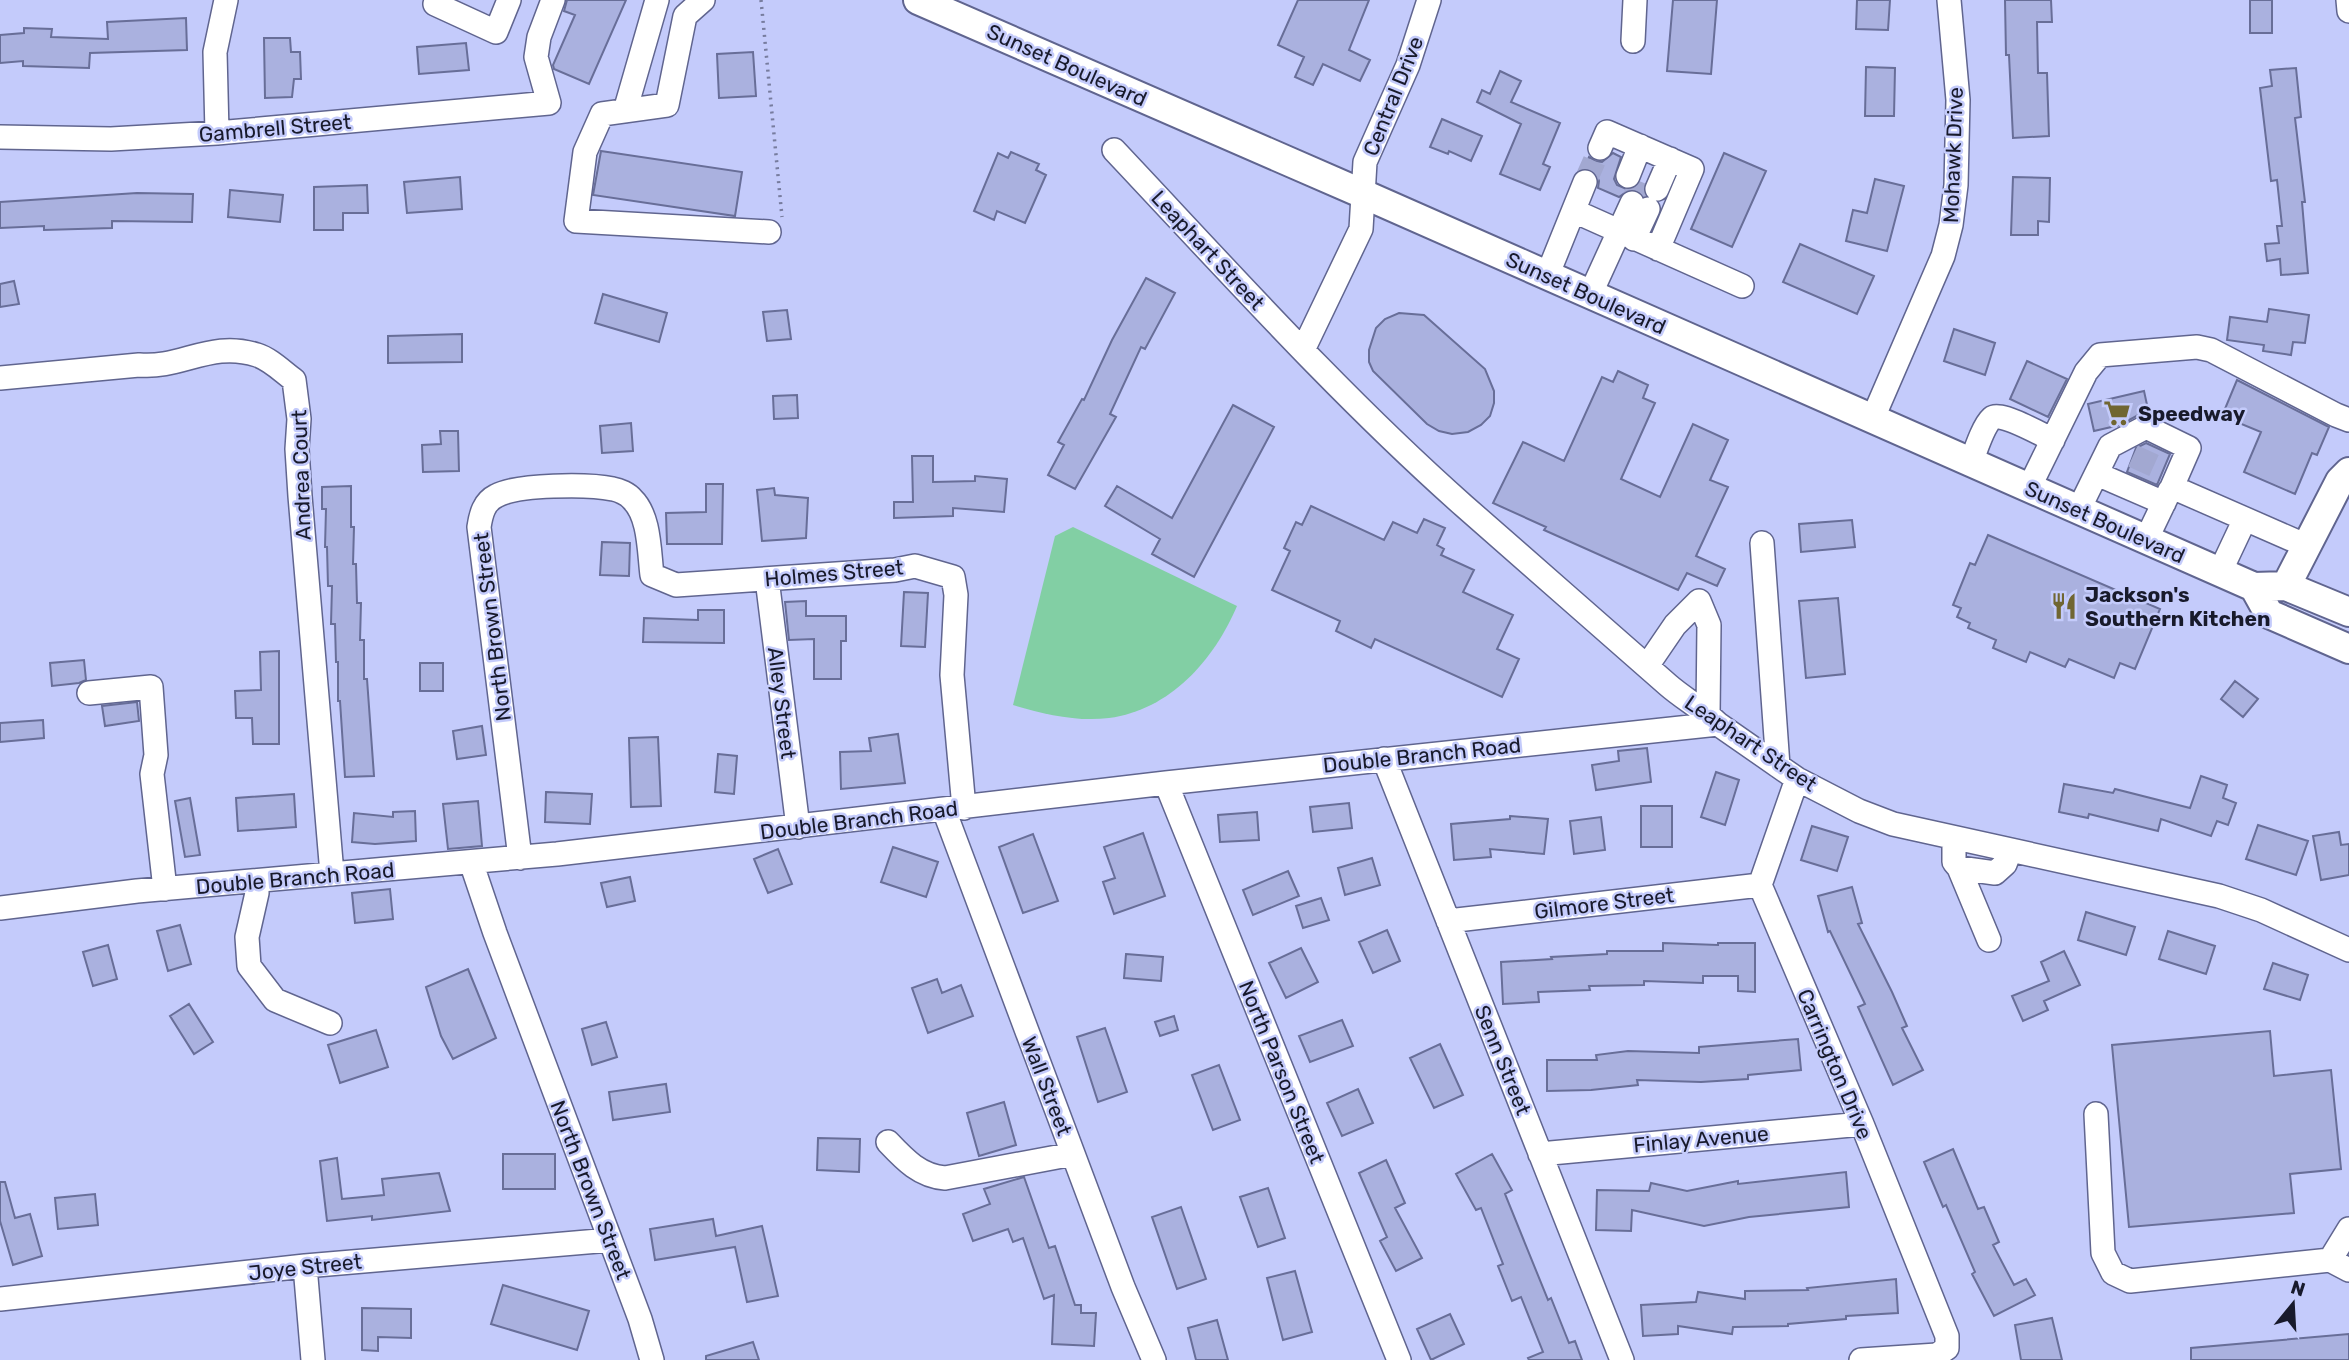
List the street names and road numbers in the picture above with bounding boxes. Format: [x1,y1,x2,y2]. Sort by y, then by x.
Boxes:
street label: Sunset Boulevard [983,19,1151,111]
street label: Central Drive [1358,33,1428,159]
street label: Mohawk Drive [1938,86,1968,224]
street label: Gambrell Street [198,109,352,147]
street label: Leaphart Street [1146,185,1270,315]
street label: Sunset Boulevard [1502,247,1670,339]
street label: Andrea Court [286,409,316,541]
street label: Sunset Boulevard [2021,476,2189,568]
street label: North Brown Street [468,531,516,723]
street label: Holmes Street [764,554,904,592]
street label: Alley Street [763,646,801,760]
street label: Leaphart Street [1680,690,1822,796]
street label: Double Branch Road [1322,732,1522,778]
street label: Double Branch Road [759,795,959,845]
street label: Double Branch Road [195,857,395,899]
street label: Gilmore Street [1533,882,1675,924]
street label: North Parson Street [1234,977,1330,1167]
street label: Carrington Drive [1792,985,1878,1143]
street label: Senn Street [1470,1001,1536,1119]
street label: Wall Street [1017,1033,1077,1139]
street label: North Brown Street [545,1097,637,1283]
street label: Finlay Avenue [1632,1121,1770,1157]
street label: Joye Street [247,1249,363,1285]

